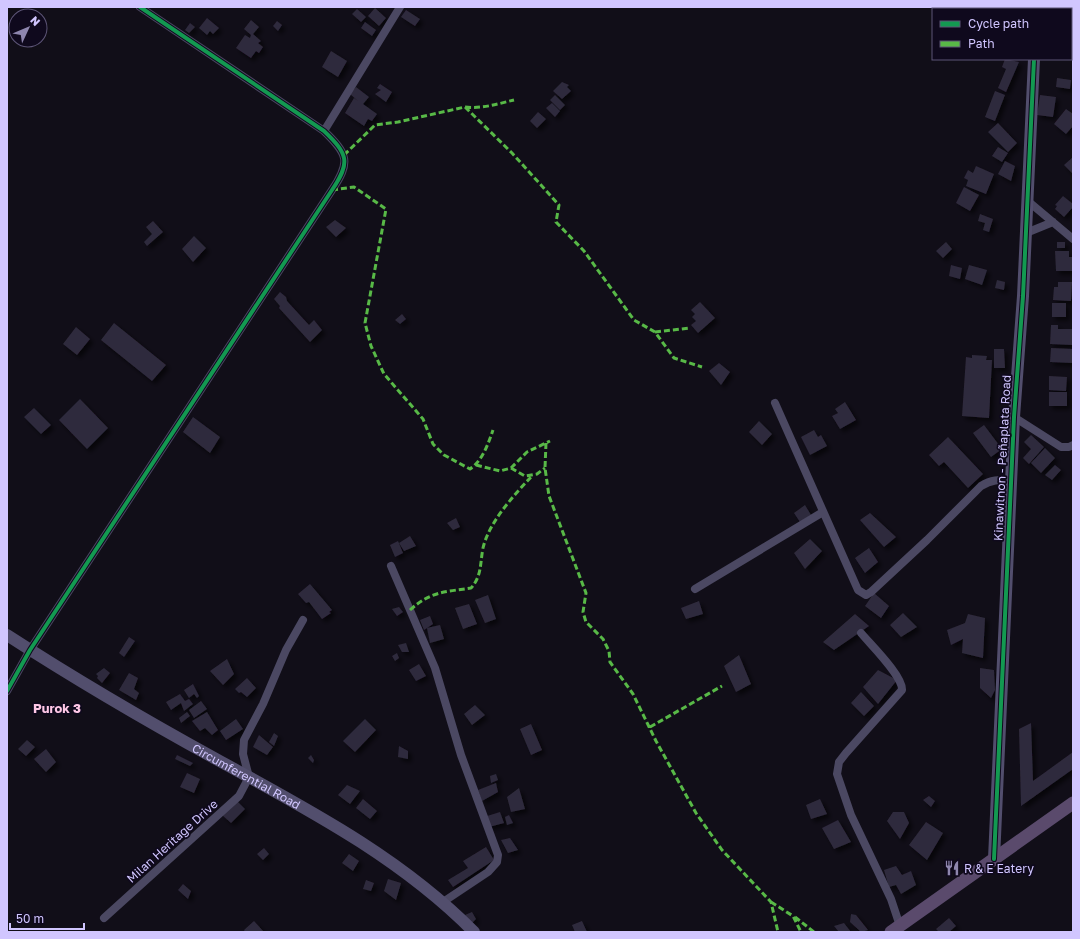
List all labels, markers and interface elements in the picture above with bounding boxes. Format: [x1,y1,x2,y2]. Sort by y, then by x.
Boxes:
north arrow [8,8,48,48]
legend [932,8,1072,60]
text: N [28,13,43,28]
text: Cycle path [968,16,1029,31]
text: Path [968,36,995,51]
street label: Kinawitnon - Peñaplata Road [990,374,1014,542]
district label: Purok 3 [33,700,81,716]
street label: Circumferential Road [190,740,303,812]
street label: Milan Heritage Drive [123,796,221,886]
restaurant icon: R & E Eatery [943,859,961,877]
place label: R & E Eatery [964,861,1034,876]
scale bar [10,905,84,931]
text: 50 m [16,911,44,926]

